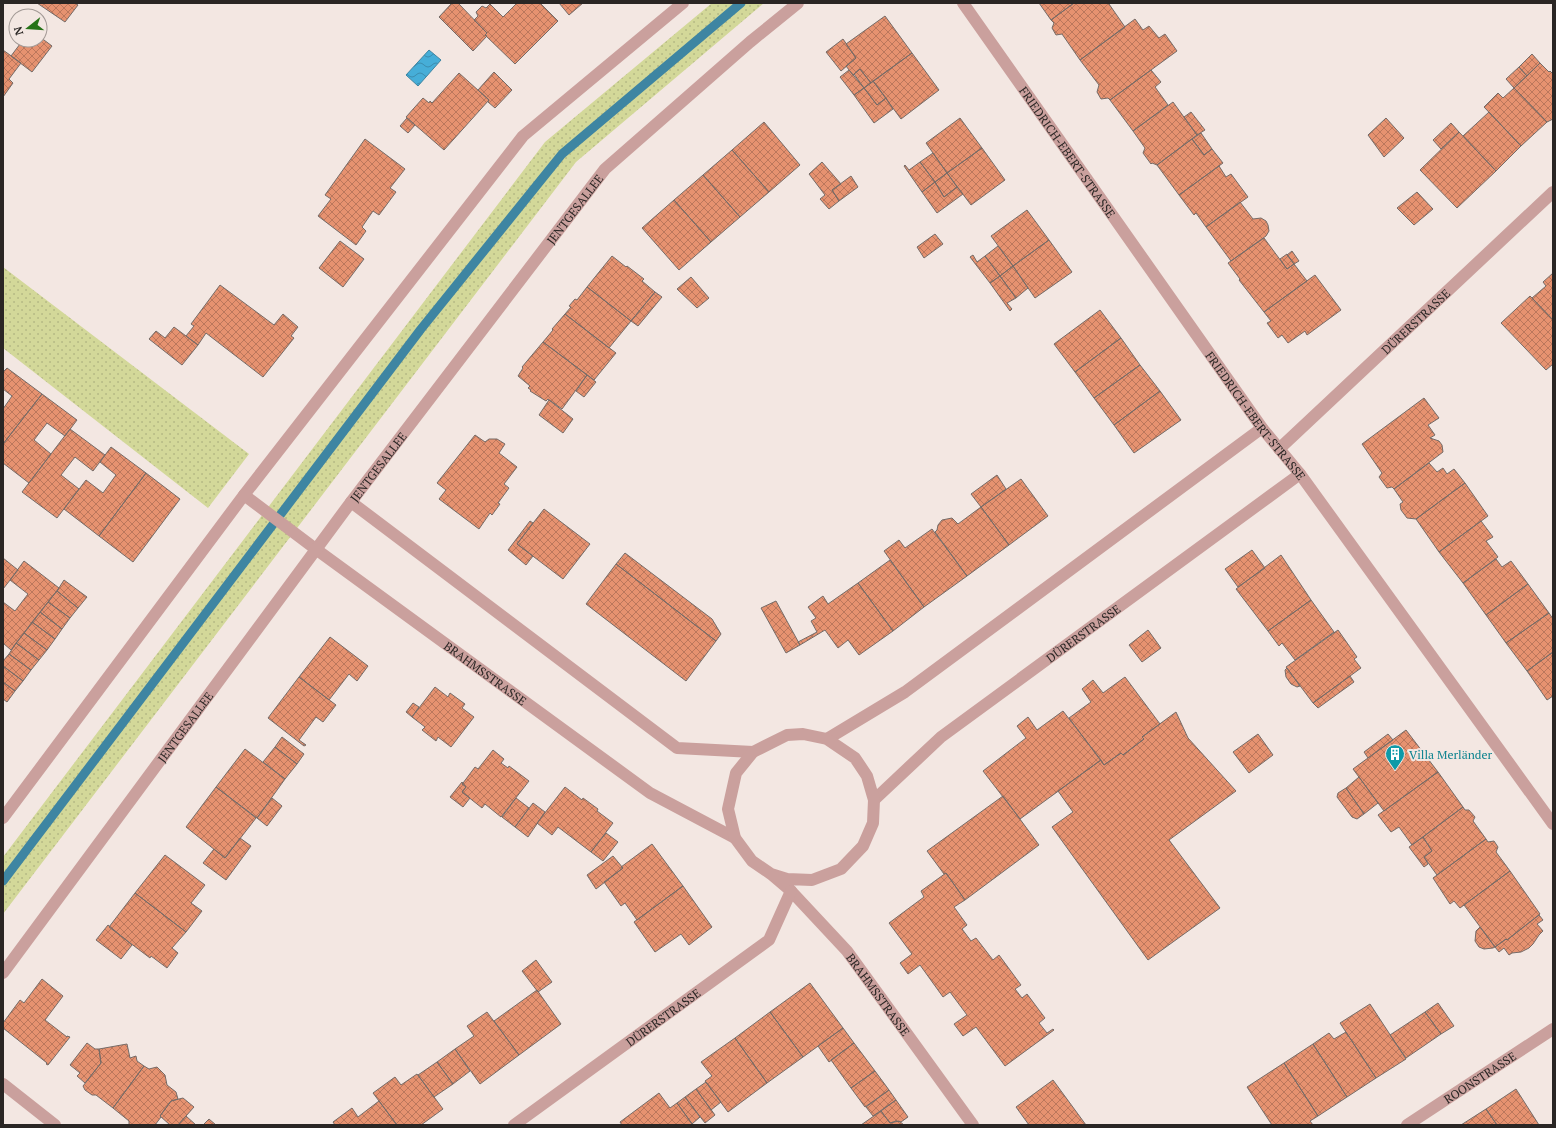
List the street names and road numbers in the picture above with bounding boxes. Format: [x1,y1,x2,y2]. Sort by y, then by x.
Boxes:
street label: FRIEDRICH-EBERT-STRASSE [1016,83,1119,220]
street label: JENTGESALLEE [543,171,606,247]
street label: DÜRERSTRASSE [1378,285,1453,357]
street label: FRIEDRICH-EBERT-STRASSE [1203,348,1309,483]
street label: JENTGESALLEE [346,429,409,505]
street label: DÜRERSTRASSE [1043,601,1123,665]
street label: BRAHMSSTRASSE [441,638,530,708]
street label: JENTGESALLEE [154,689,216,765]
street label: BRAHMSSTRASSE [843,950,913,1039]
street label: DÜRERSTRASSE [623,985,703,1049]
street label: ROONSTRASSE [1441,1048,1519,1106]

